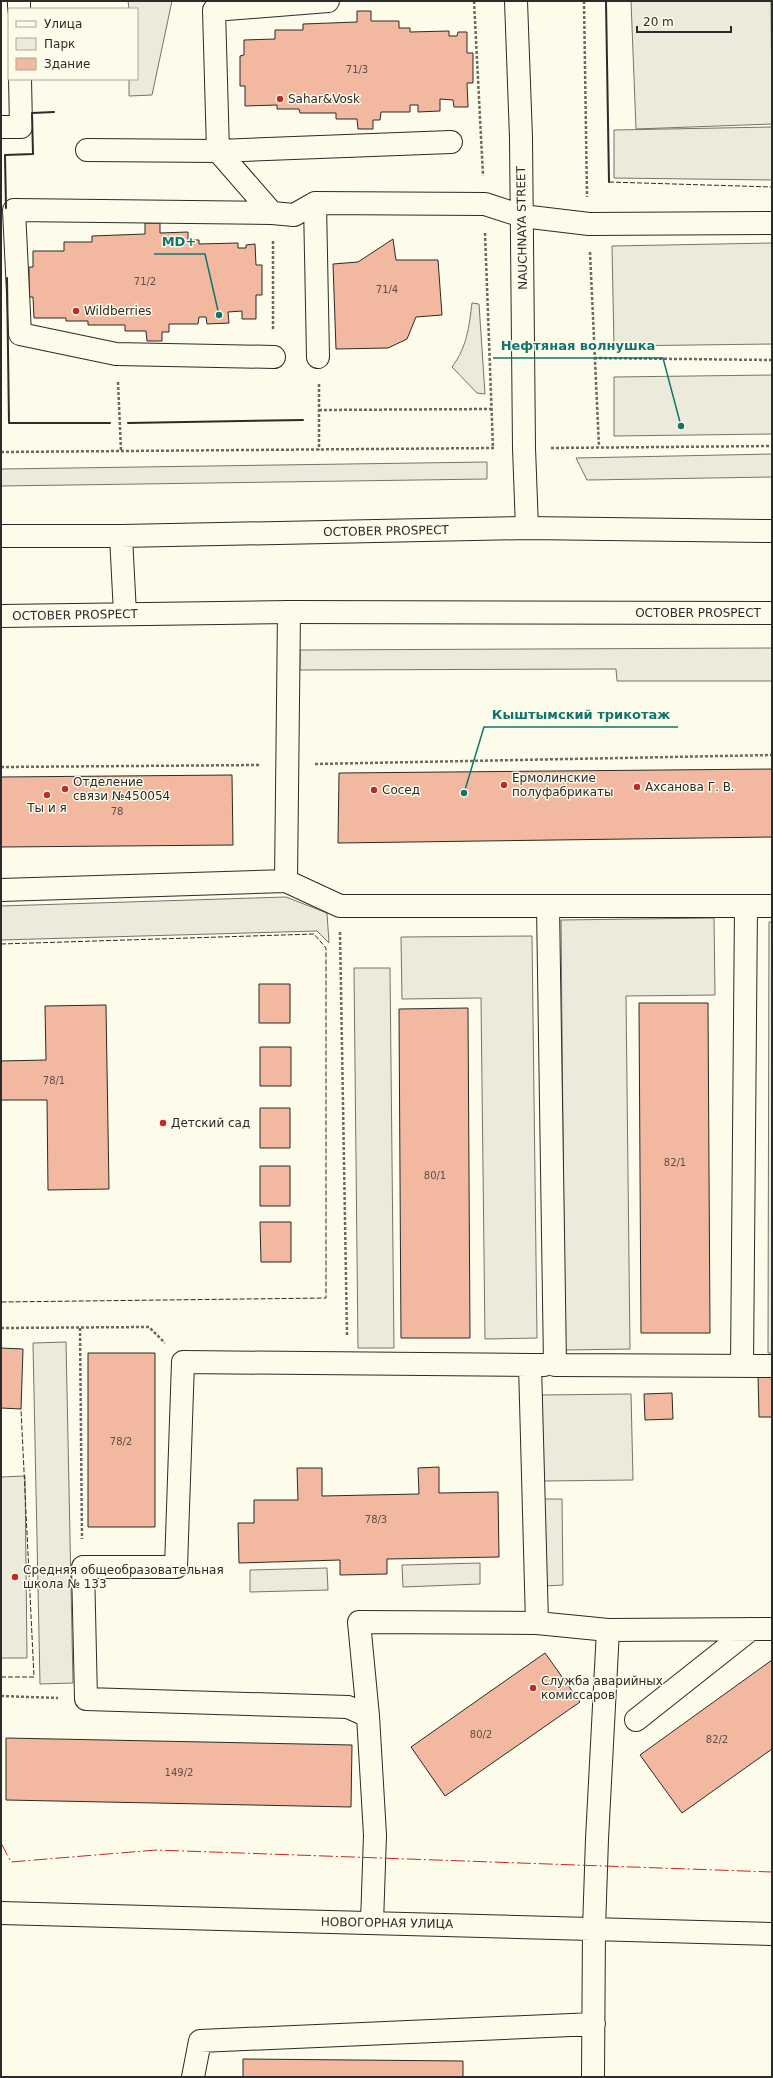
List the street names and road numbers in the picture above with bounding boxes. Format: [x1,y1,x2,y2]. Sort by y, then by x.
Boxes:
street label: NAUCHNAYA STREET [514,165,530,290]
street label: OCTOBER PROSPECT [323,523,450,539]
street label: OCTOBER PROSPECT [635,606,762,620]
street label: OCTOBER PROSPECT [12,607,139,623]
street label: НОВОГОРНАЯ УЛИЦА [321,1915,454,1931]

